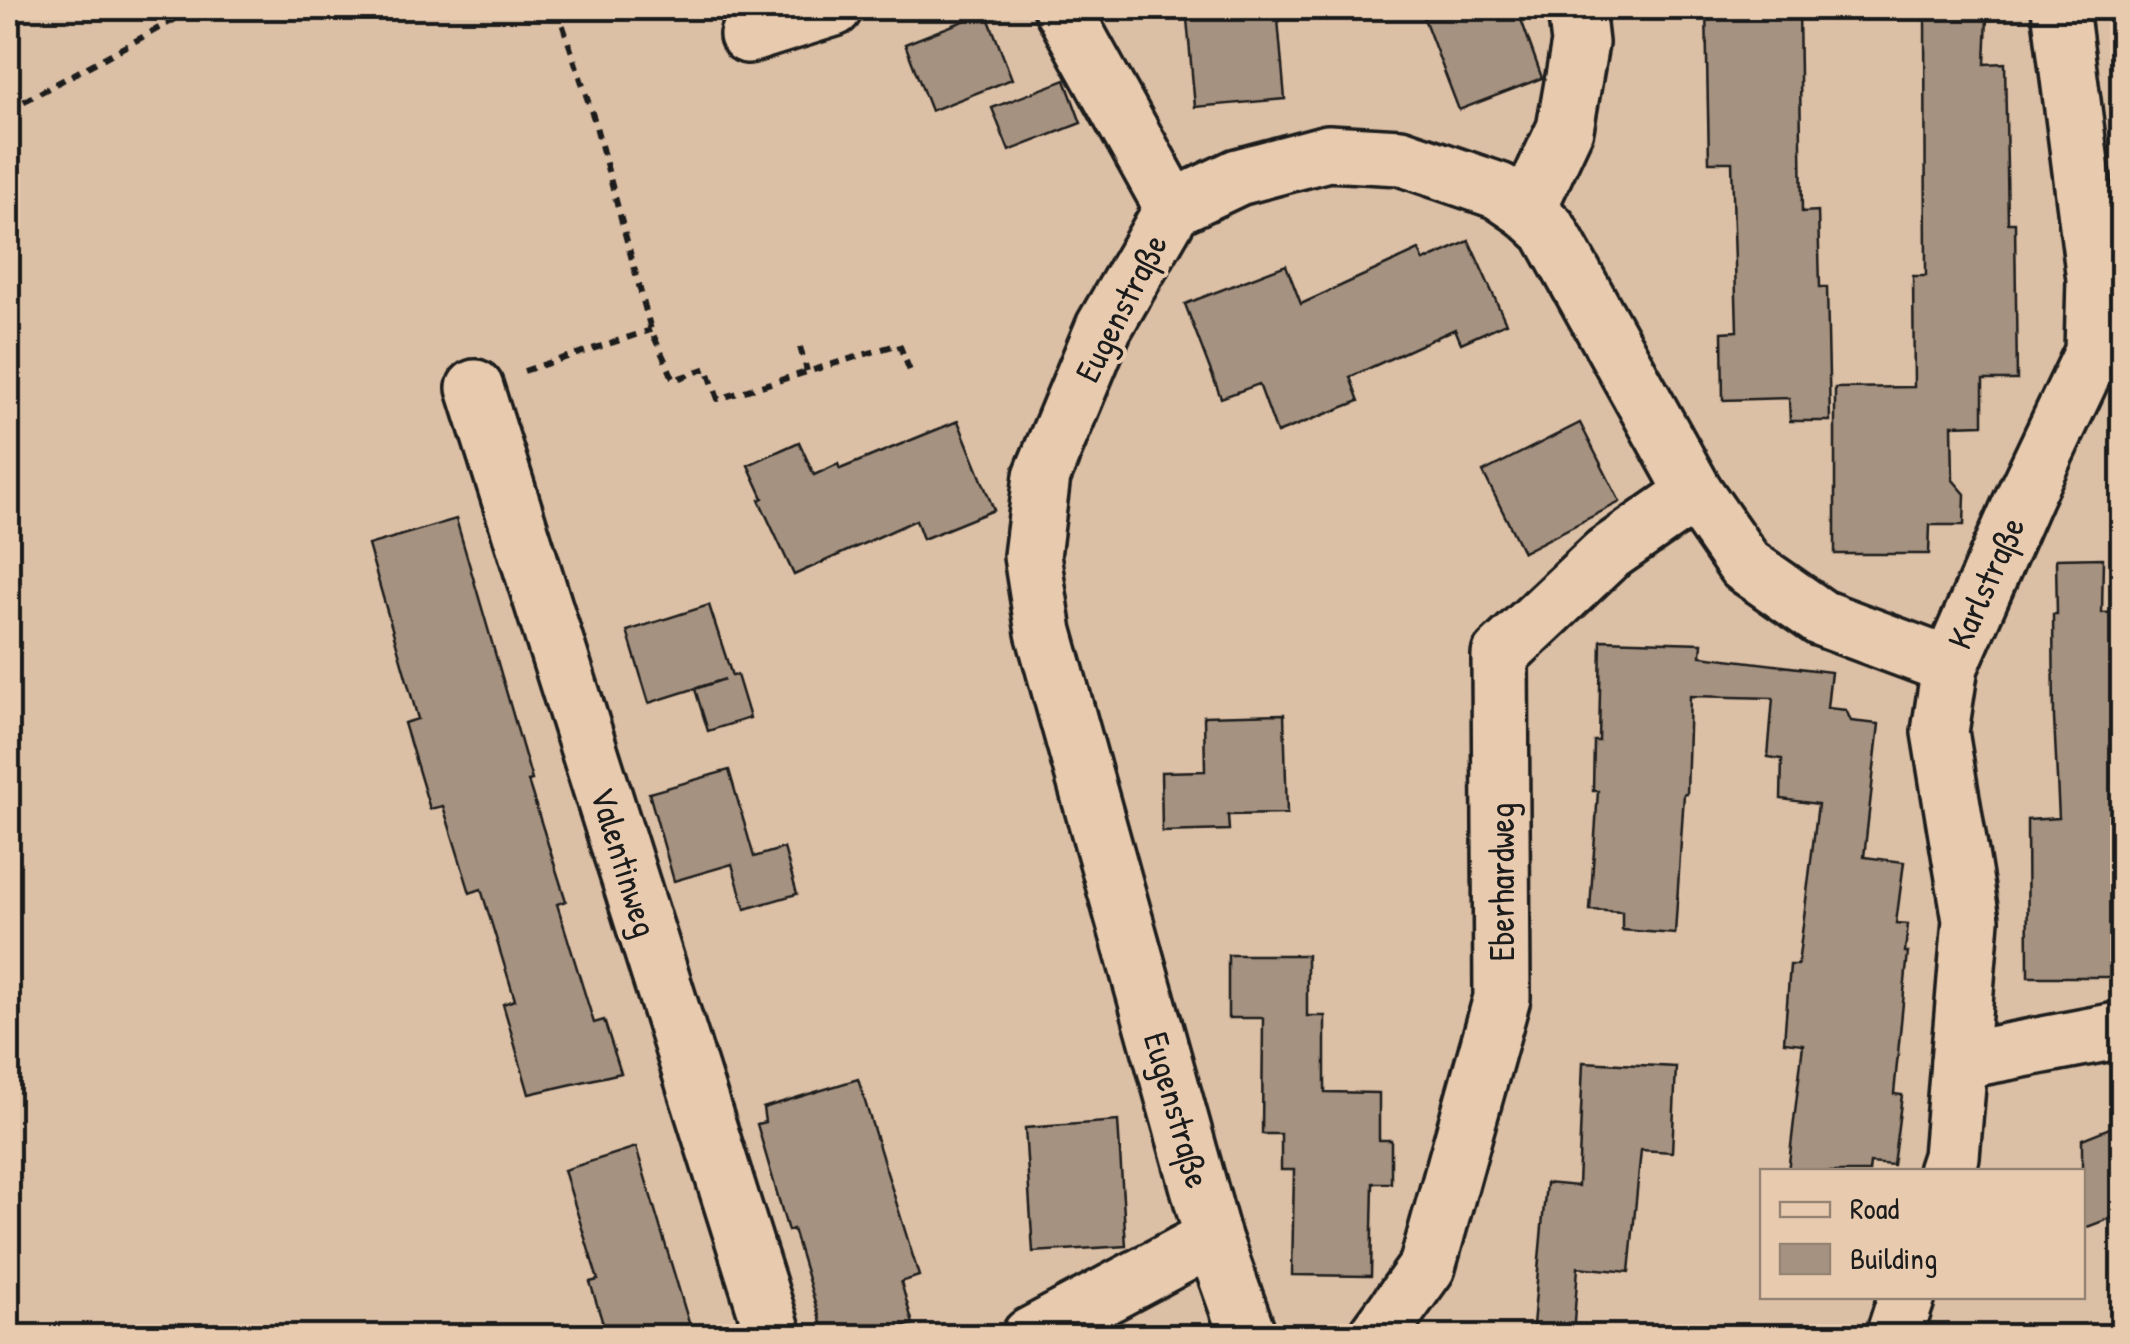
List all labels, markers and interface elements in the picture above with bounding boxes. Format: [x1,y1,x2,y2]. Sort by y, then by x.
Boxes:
street label: Eugenstraße [1063,226,1178,390]
street label: Karlstraße [1936,509,2036,656]
street label: Valentinweg [580,781,669,942]
street label: Eberhardweg [1478,803,1525,961]
street label: Eugenstraße [1133,1027,1222,1193]
legend [1760,1169,2085,1299]
text: Road [1850,1188,1899,1228]
text: Building [1850,1238,1937,1278]

